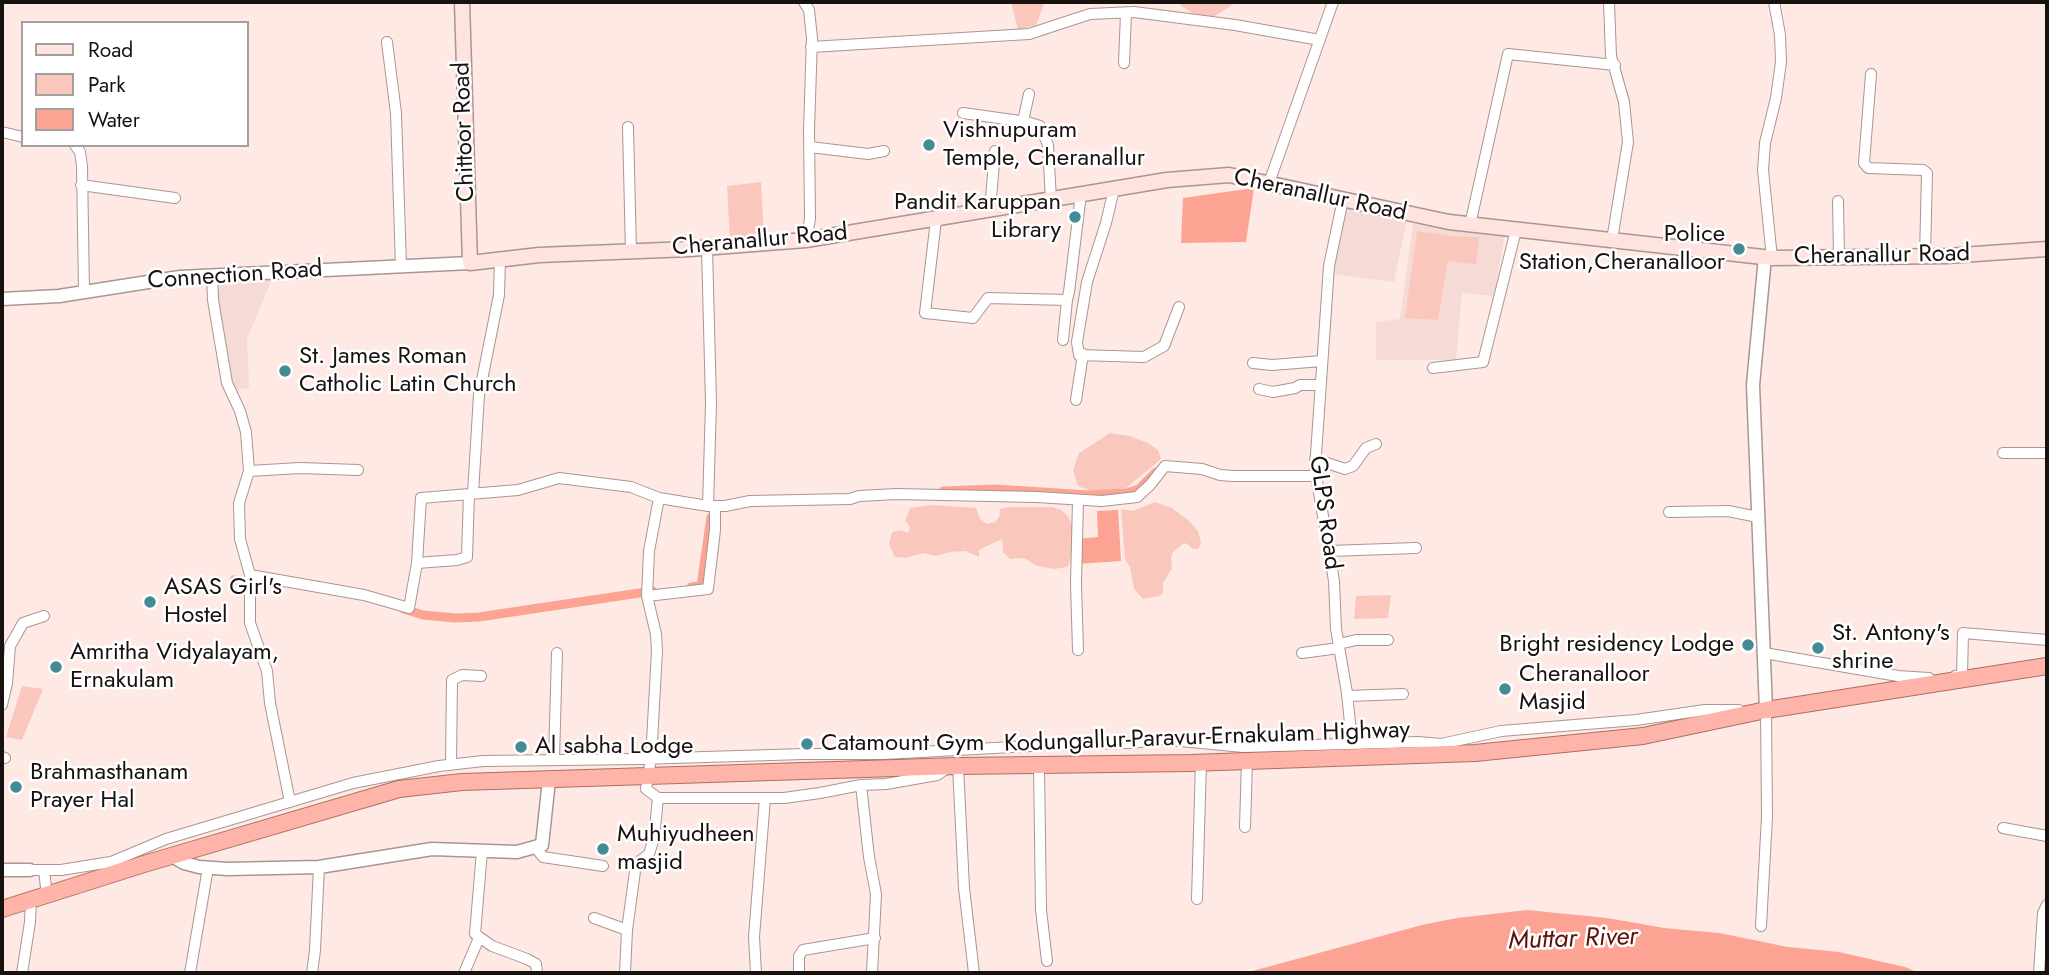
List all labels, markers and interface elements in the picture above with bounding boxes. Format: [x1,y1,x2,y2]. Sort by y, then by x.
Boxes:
legend [21,21,248,147]
text: Road [88,35,133,65]
street label: Chittoor Road [448,61,482,203]
text: Park [88,70,125,100]
text: Water [88,105,140,135]
place label: Vishnupuram Temple, Cheranallur [943,117,1145,173]
marker: Vishnupuram Temple, Cheranallur [921,137,937,153]
street label: Cheranallur Road [1231,164,1409,228]
place label: Pandit Karuppan Library [894,189,1061,245]
marker: Pandit Karuppan Library [1067,209,1083,225]
street label: Cheranallur Road [671,219,849,263]
place label: Police Station,Cheranalloor [1519,221,1725,277]
street label: Cheranallur Road [1794,240,1970,272]
marker: Police Station,Cheranalloor [1731,241,1747,257]
street label: Connection Road [147,256,323,296]
place label: St. James Roman Catholic Latin Church [299,343,517,399]
marker: St. James Roman Catholic Latin Church [277,363,293,379]
street label: GLPS Road [1302,454,1346,572]
place label: ASAS Girl's Hostel [164,574,282,630]
marker: ASAS Girl's Hostel [142,594,158,610]
place label: St. Antony's shrine [1832,620,1950,676]
place label: Bright residency Lodge [1499,631,1734,659]
marker: Bright residency Lodge [1740,637,1756,653]
place label: Amritha Vidyalayam, Ernakulam [70,639,279,695]
marker: St. Antony's shrine [1810,640,1826,656]
marker: Amritha Vidyalayam, Ernakulam [48,659,64,675]
place label: Cheranalloor Masjid [1519,661,1650,717]
marker: Cheranalloor Masjid [1497,681,1513,697]
street label: Kodungallur-Paravur-Ernakulam Highway [1003,717,1411,759]
place label: Catamount Gym [821,730,985,758]
place label: Al sabha Lodge [535,733,693,761]
marker: Catamount Gym [799,736,815,752]
marker: Al sabha Lodge [513,739,529,755]
place label: Brahmasthanam Prayer Hal [30,759,188,815]
marker: Brahmasthanam Prayer Hal [8,779,24,795]
place label: Muhiyudheen masjid [617,821,755,877]
marker: Muhiyudheen masjid [595,841,611,857]
water label: Muttar River [1508,922,1638,958]

